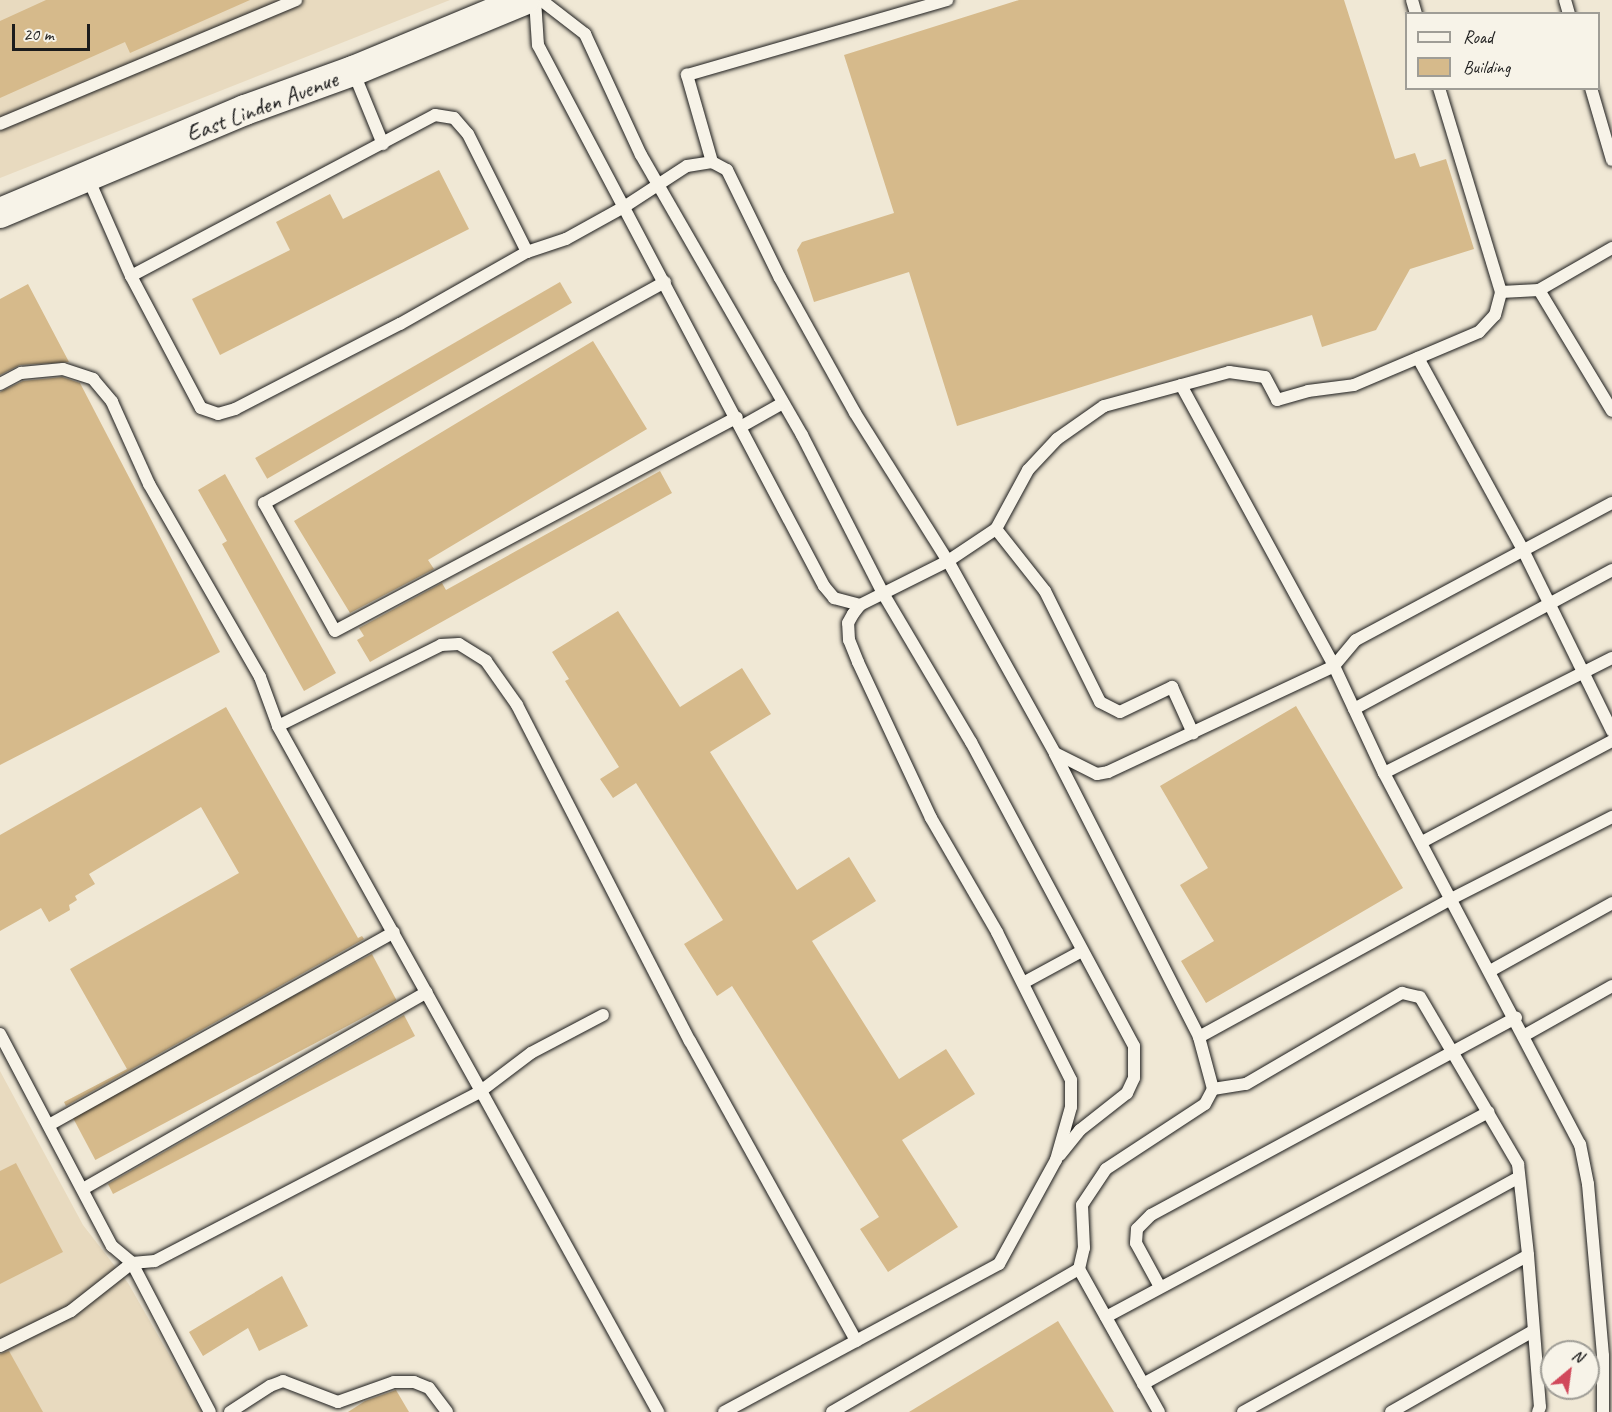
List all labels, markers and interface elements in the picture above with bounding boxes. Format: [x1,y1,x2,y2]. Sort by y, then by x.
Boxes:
scale bar [15,12,93,50]
legend [1405,12,1600,90]
text: 20 m [23,23,54,45]
text: Road [1463,26,1493,48]
text: Building [1463,56,1510,78]
street label: East Linden Avenue [182,65,342,149]
north arrow [1540,1340,1600,1400]
text: N [1569,1345,1587,1367]

